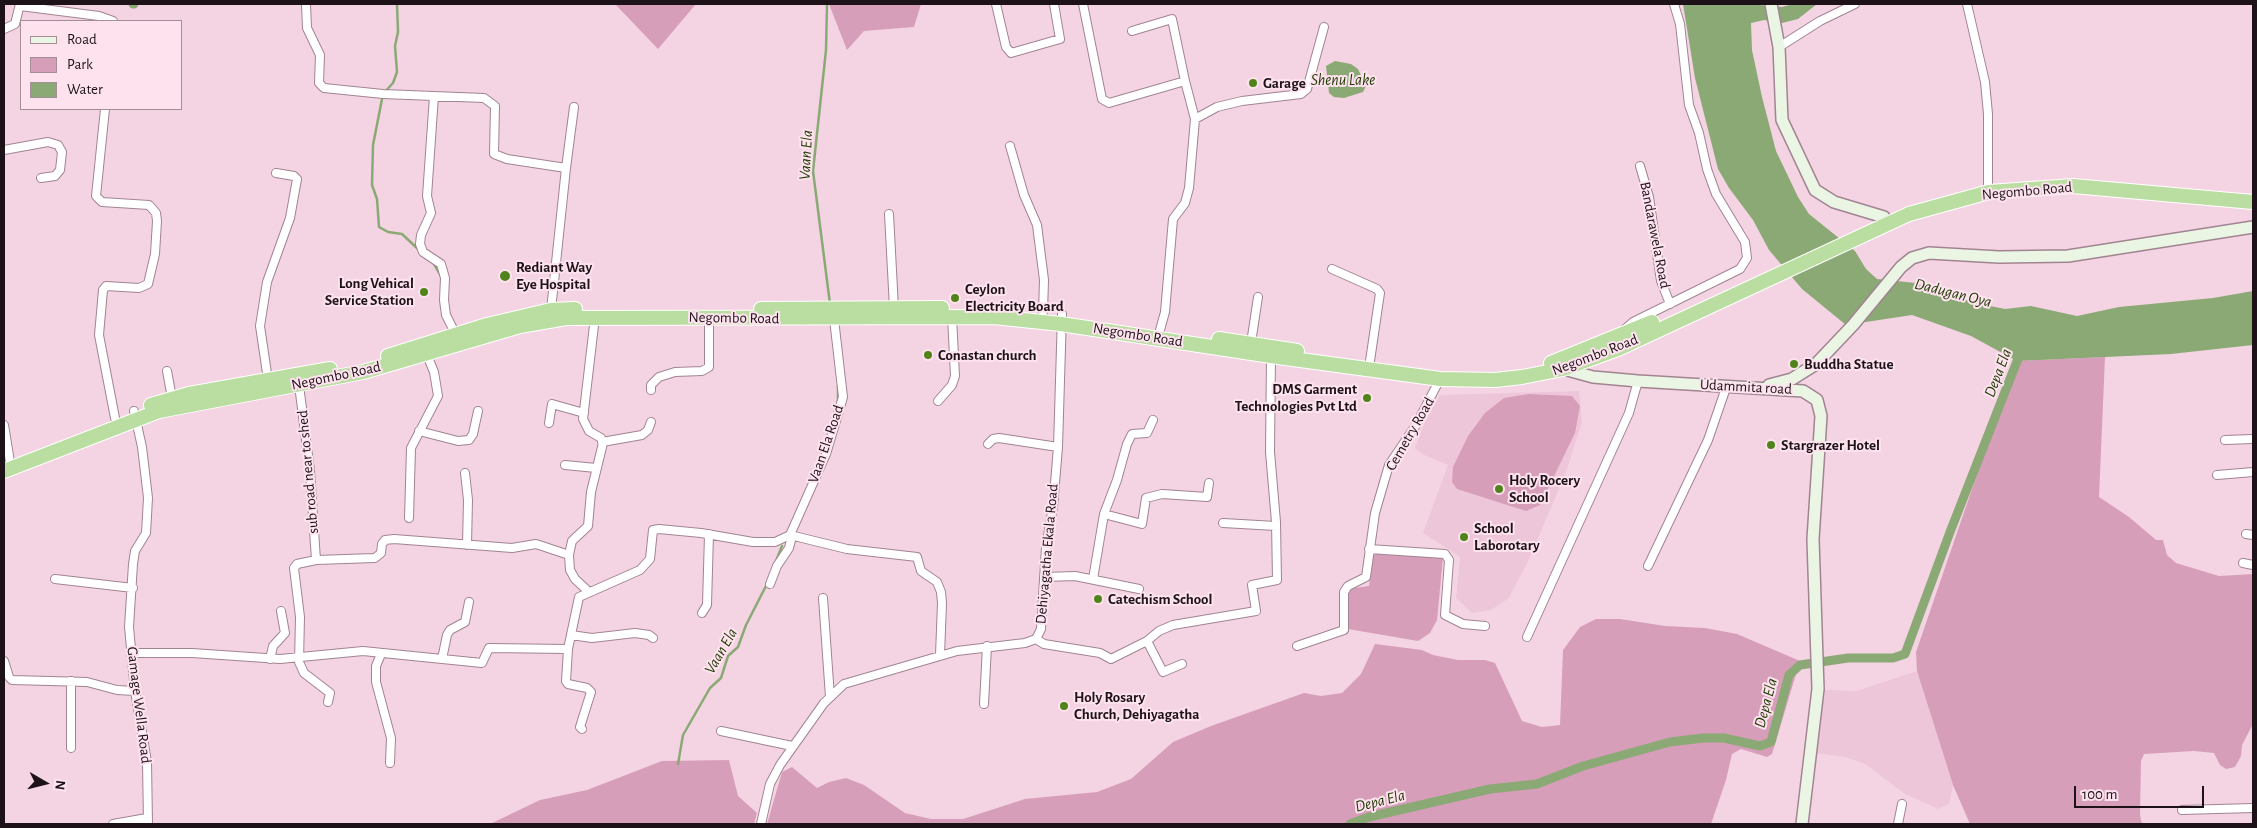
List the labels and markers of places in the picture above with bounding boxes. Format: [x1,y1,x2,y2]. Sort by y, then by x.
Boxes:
place label: Garage [1263,74,1306,92]
marker: Garage [1247,77,1259,89]
place label: Rediant Way Eye Hospital [516,258,592,293]
marker: Rediant Way Eye Hospital [498,269,512,283]
place label: Long Vehical Service Station [325,274,414,309]
place label: Ceylon Electricity Board [965,280,1064,315]
marker: Long Vehical Service Station [418,286,430,298]
marker: Ceylon Electricity Board [949,292,961,304]
place label: Conastan church [938,346,1037,364]
marker: Conastan church [922,349,934,361]
place label: Buddha Statue [1804,355,1894,373]
marker: Buddha Statue [1788,358,1800,370]
place label: DMS Garment Technologies Pvt Ltd [1235,380,1357,415]
marker: DMS Garment Technologies Pvt Ltd [1361,392,1373,404]
place label: Stargrazer Hotel [1781,436,1880,454]
marker: Stargrazer Hotel [1765,439,1777,451]
place label: Holy Rocery School [1509,471,1580,506]
marker: Holy Rocery School [1493,483,1505,495]
place label: School Laborotary [1474,519,1540,554]
marker: School Laborotary [1458,531,1470,543]
place label: Catechism School [1108,590,1212,608]
marker: Catechism School [1092,593,1104,605]
place label: Holy Rosary Church, Dehiyagatha [1074,688,1199,723]
marker: Holy Rosary Church, Dehiyagatha [1058,700,1070,712]

